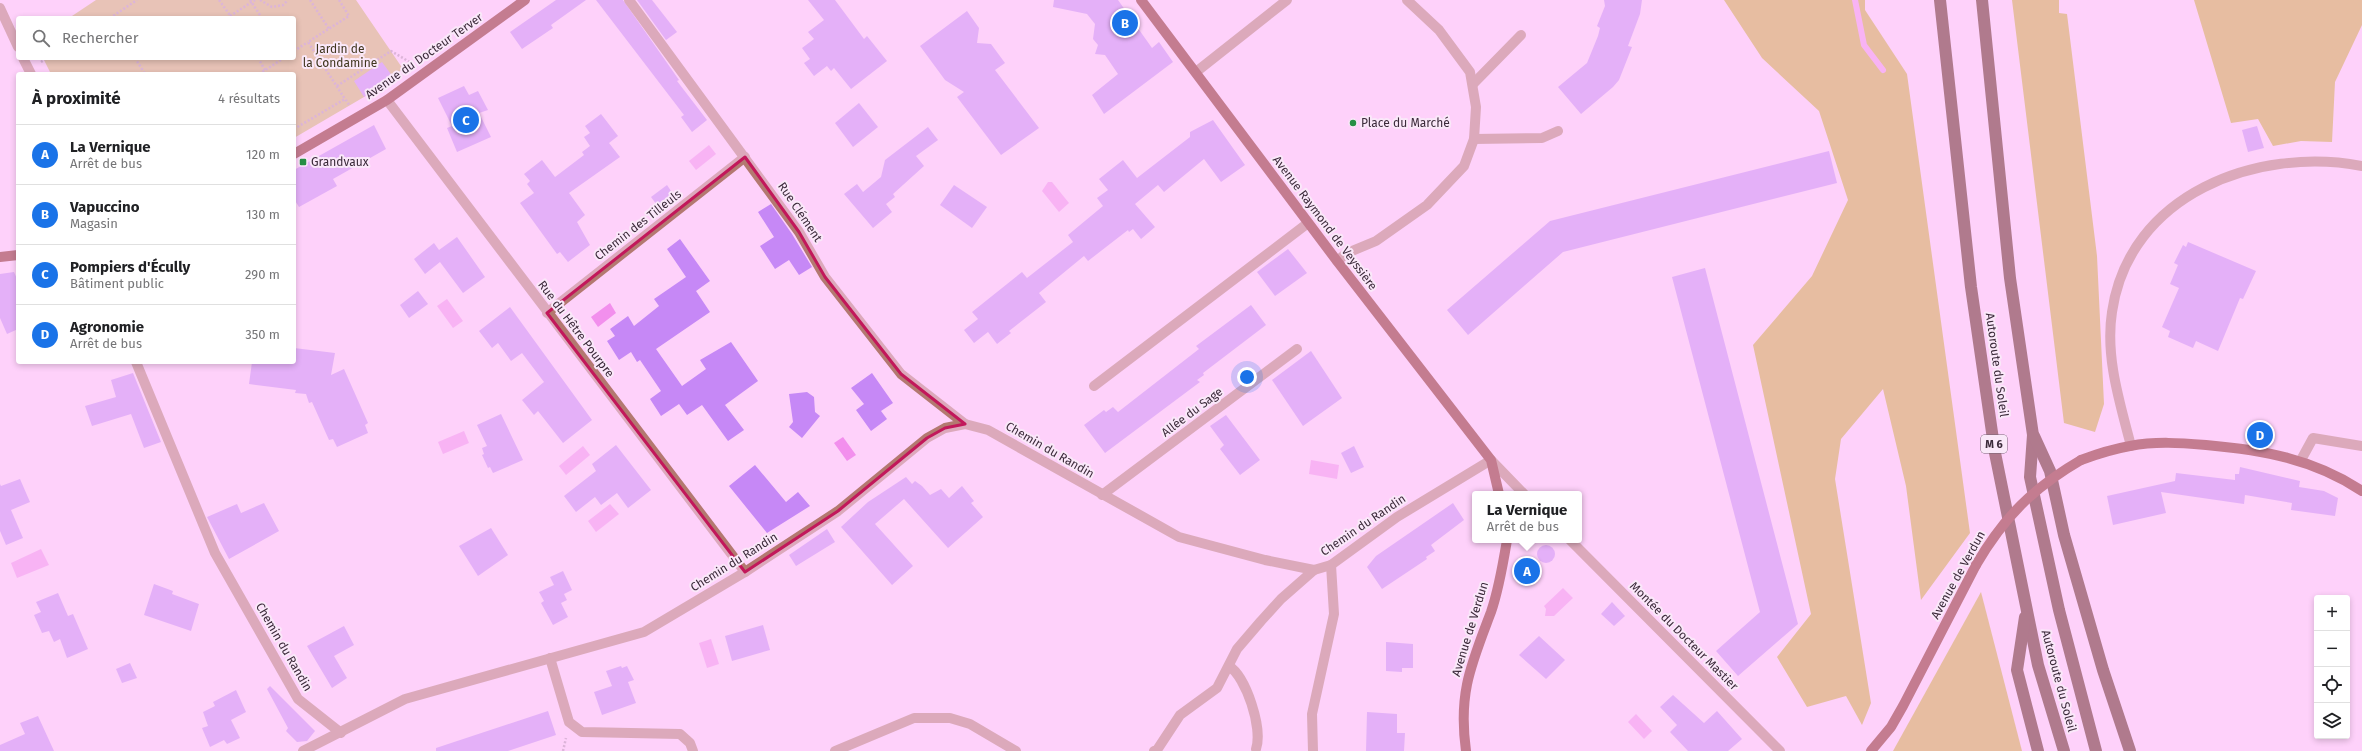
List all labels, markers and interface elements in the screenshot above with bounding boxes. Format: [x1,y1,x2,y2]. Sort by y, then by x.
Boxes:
pin: B [1112,8,1138,38]
street label: Avenue du Docteur Terver [363,10,486,102]
search box [16,16,296,60]
icon: search [30,27,52,49]
text: Rechercher [62,29,138,47]
park label: Jardin de la Condamine [303,42,377,70]
text: À proximité [32,88,121,109]
text: 4 résultats [218,91,280,106]
pin: C [453,105,479,135]
place label: Place du Marché [1361,116,1450,130]
marker: Place du Marché [1348,118,1358,128]
text: La Vernique [70,138,151,156]
text: A [41,147,49,162]
text: 120 m [246,147,280,162]
street label: Avenue Raymond de Veyssière [1270,153,1380,293]
place label: Grandvaux [311,155,369,169]
text: Arrêt de bus [70,156,142,171]
marker: Grandvaux [298,157,308,167]
street label: Rue Clément [775,180,825,245]
street label: Chemin des Tilleuls [592,187,684,263]
text: Vapuccino [70,198,139,216]
text: B [41,207,49,222]
text: 130 m [246,207,280,222]
text: Magasin [70,216,118,231]
text: Pompiers d'Écully [70,258,190,276]
text: C [41,267,49,282]
text: 290 m [245,267,280,282]
text: Bâtiment public [70,276,164,291]
street label: Rue du Hêtre Pourpre [535,278,617,380]
street label: Autoroute du Soleil [1983,312,2011,418]
text: Agronomie [70,318,144,336]
text: D [41,327,49,342]
text: 350 m [245,327,280,342]
text: Arrêt de bus [70,336,142,351]
your location [1237,367,1257,387]
street label: Allée du Sage [1159,384,1225,440]
street label: Chemin du Randin [1003,419,1097,481]
pin: D [2247,420,2273,450]
road number: M 6 [1981,435,2007,453]
street label: Chemin du Randin [1318,491,1408,559]
popup [1472,491,1582,543]
text: La Vernique [1487,501,1567,519]
text: Arrêt de bus [1487,519,1559,534]
street label: Avenue de Verdun [1928,529,1988,621]
street label: Chemin du Randin [688,530,780,594]
pin: A [1514,556,1540,586]
street label: Montée du Docteur Mastier [1627,579,1741,693]
street label: Avenue de Verdun [1449,580,1491,678]
map controls [2314,595,2350,739]
button: + [2314,595,2350,631]
street label: Chemin du Randin [253,600,315,694]
street label: Autoroute du Soleil [2039,628,2079,734]
button: − [2314,631,2350,667]
button: locate [2314,667,2350,703]
button: layers [2314,703,2350,739]

